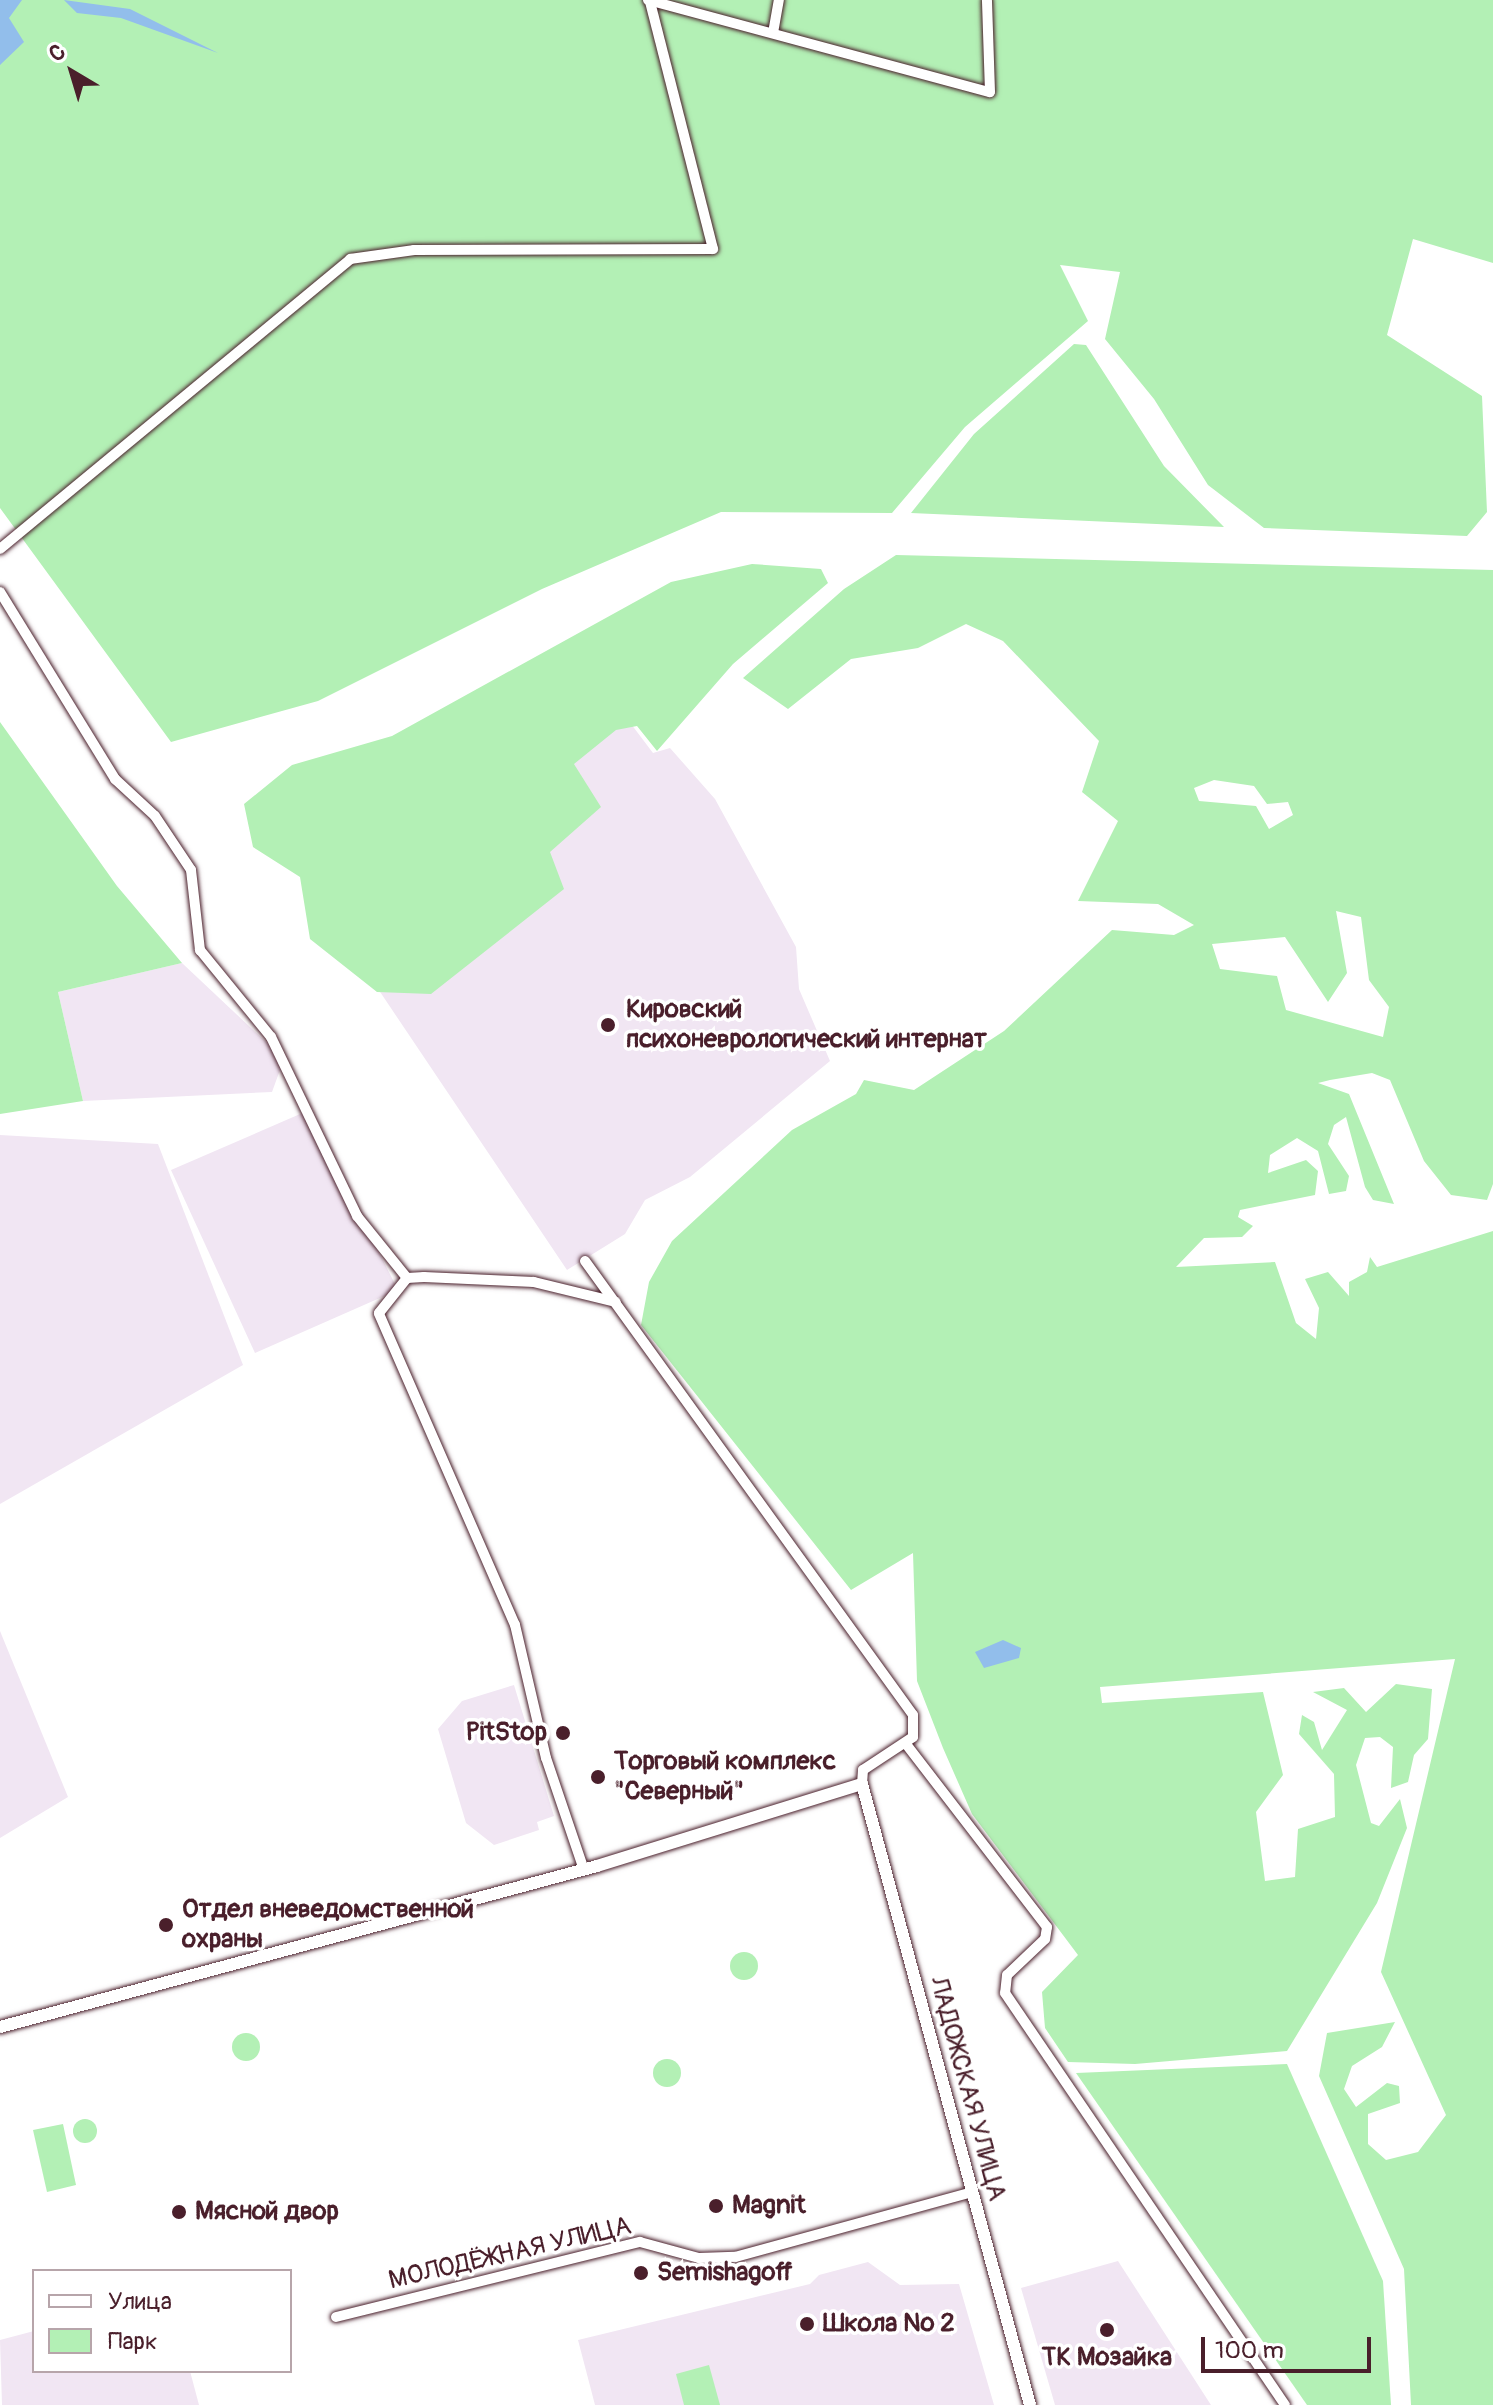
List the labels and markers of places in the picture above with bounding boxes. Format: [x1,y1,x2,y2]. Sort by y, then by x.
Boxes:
place label: Кировский психоневрологический интернат [626,994,987,1056]
marker: Кировский психоневрологический интернат [597,1014,619,1036]
place label: PitStop [465,1717,547,1749]
marker: PitStop [554,1724,572,1742]
place label: Торговый комплекс "Северный" [614,1746,836,1808]
marker: Торговый комплекс "Северный" [589,1768,607,1786]
place label: Отдел вневедомственной охраны [182,1894,474,1956]
marker: Отдел вневедомственной охраны [157,1916,175,1934]
place label: Magnit [732,2190,806,2222]
place label: Мясной двор [195,2196,339,2228]
marker: Magnit [707,2197,725,2215]
marker: Мясной двор [170,2203,188,2221]
place label: Semishagoff [657,2257,792,2289]
marker: Semishagoff [632,2264,650,2282]
place label: Школа № 2 [823,2308,955,2340]
marker: Школа № 2 [798,2315,816,2333]
marker: ТК Мозайка [1098,2321,1116,2339]
place label: ТК Мозайка [1042,2342,1172,2374]

